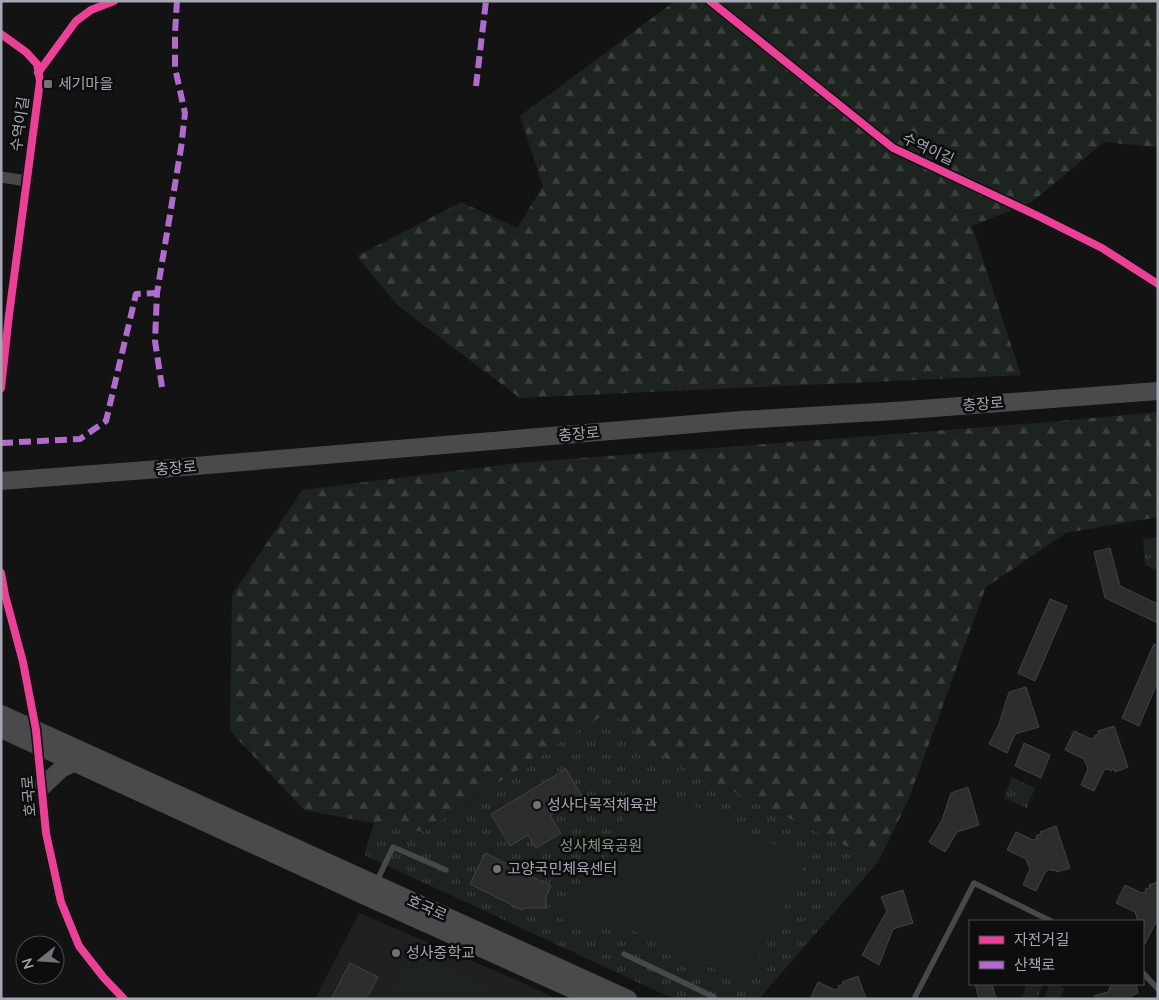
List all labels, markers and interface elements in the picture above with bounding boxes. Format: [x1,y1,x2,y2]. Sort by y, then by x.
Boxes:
place label: 세기마을 [58,74,113,94]
marker: 세기마을 [42,78,54,90]
street label: 수역이길 [6,95,34,153]
street label: 수역이길 [899,128,957,170]
street label: 충장로 [962,393,1004,415]
street label: 충장로 [558,422,600,446]
street label: 충장로 [155,456,197,480]
street label: 호국로 [17,775,41,817]
place label: 성사다목적체육관 [547,795,658,815]
marker: 성사다목적체육관 [531,799,543,811]
park label: 성사체육공원 [560,836,642,856]
place label: 고양국민체육센터 [507,859,617,879]
marker: 고양국민체육센터 [491,863,503,875]
street label: 호국로 [404,890,450,926]
legend [969,920,1144,985]
text: 자전거길 [1014,930,1069,950]
north arrow [15,935,65,985]
place label: 성사중학교 [406,943,475,963]
marker: 성사중학교 [390,947,402,959]
text: 산책로 [1014,955,1055,975]
text: N [17,956,39,971]

